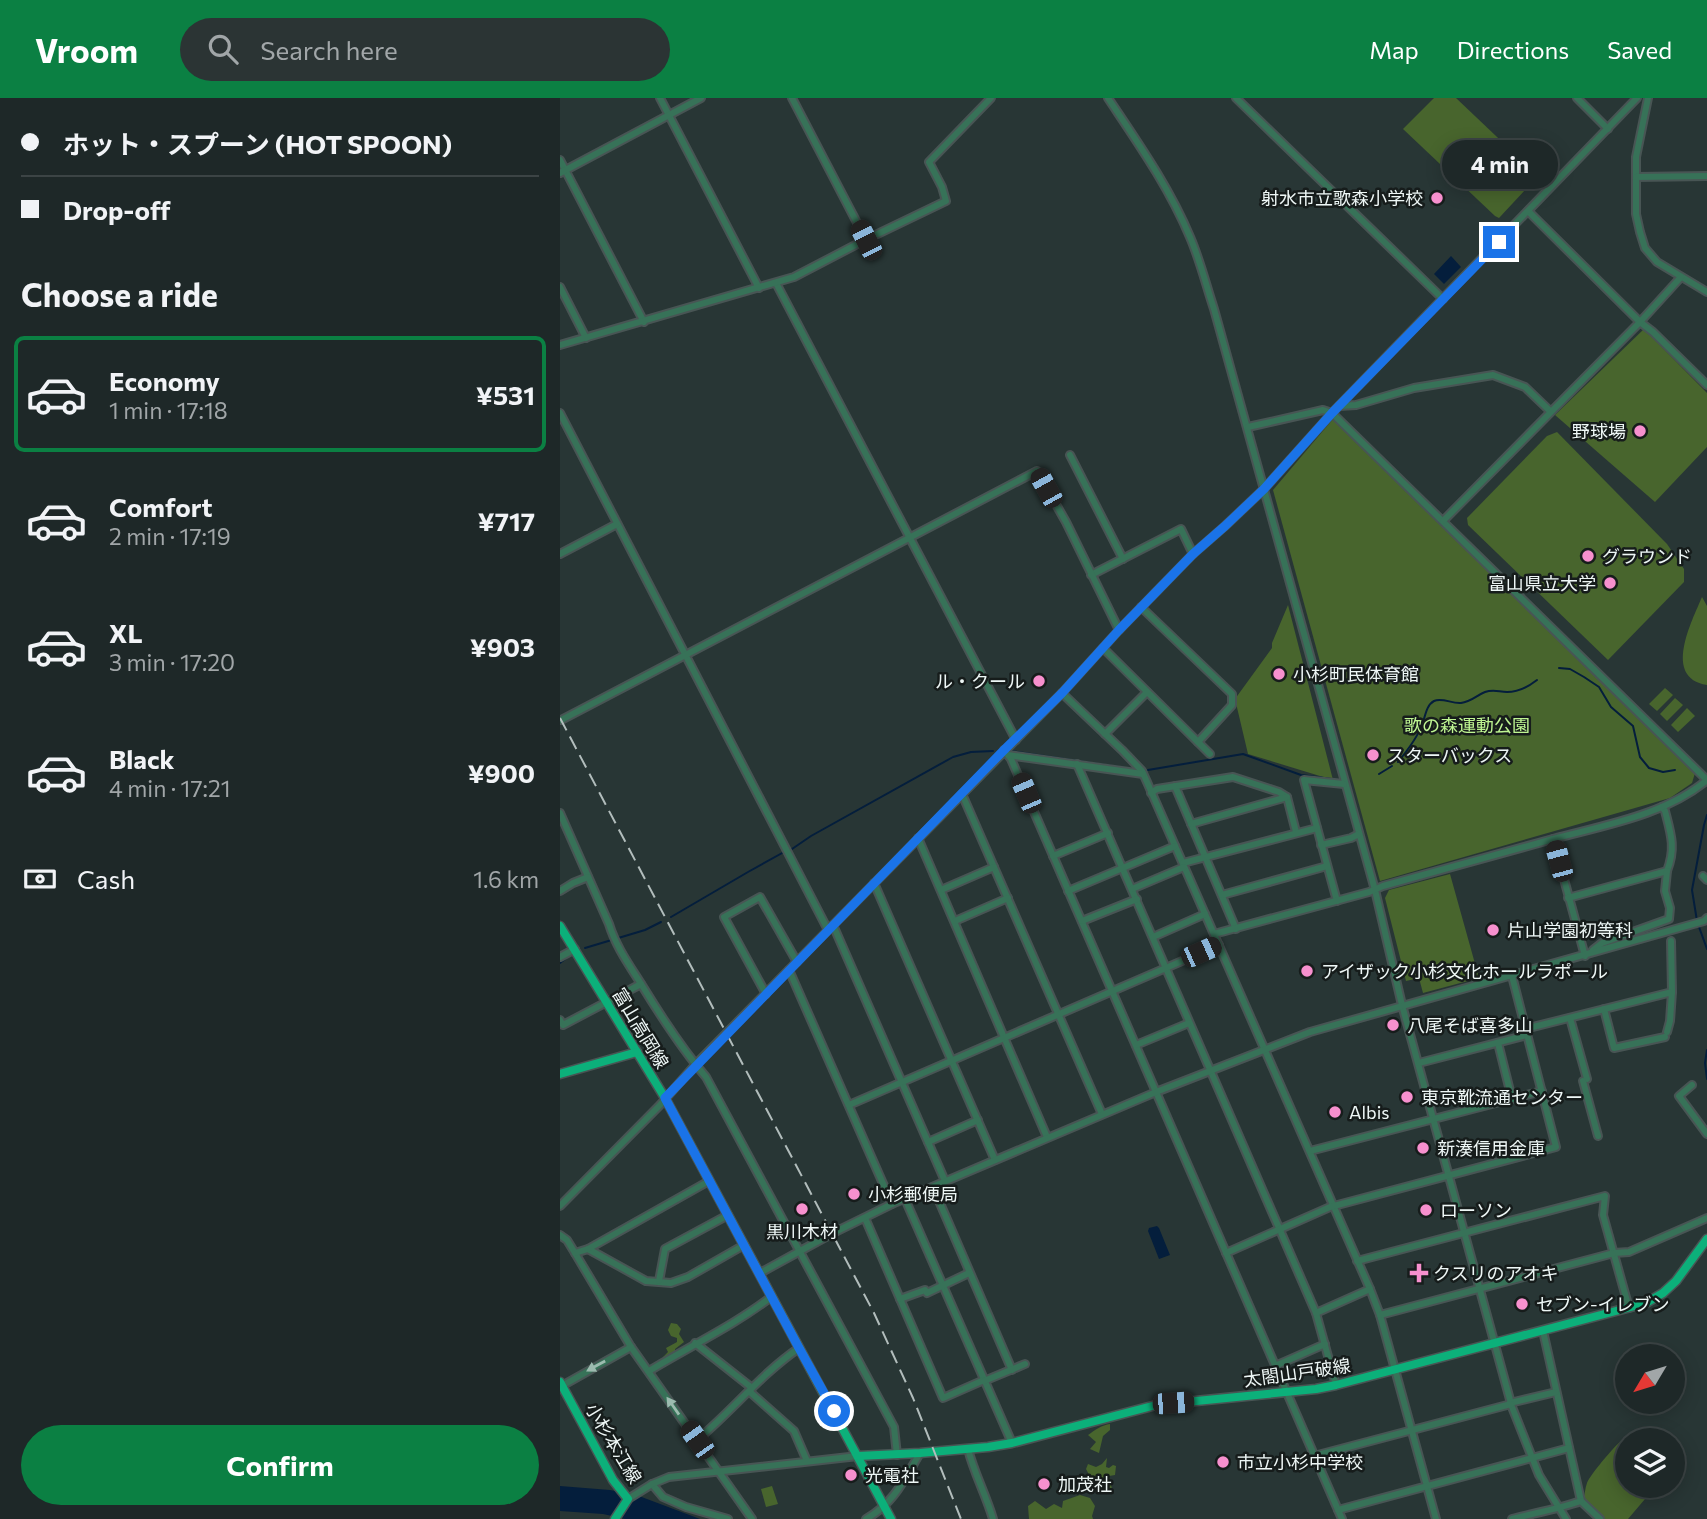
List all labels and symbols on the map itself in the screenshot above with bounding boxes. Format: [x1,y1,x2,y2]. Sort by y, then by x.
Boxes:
callout: 4 min [1441,141,1557,190]
place label: 射水市立歌森小学校 [1261,187,1423,209]
marker: 射水市立歌森小学校 [1429,190,1445,206]
car [848,217,885,263]
route end [1483,226,1515,258]
place label: 野球場 [1572,420,1626,442]
marker: 野球場 [1632,423,1648,439]
car [1027,465,1066,511]
place label: グラウンド [1602,545,1692,567]
marker: グラウンド [1580,548,1596,564]
place label: 富山県立大学 [1488,572,1596,594]
marker: 富山県立大学 [1602,575,1618,591]
place label: 小杉町民体育館 [1293,663,1419,685]
marker: 小杉町民体育館 [1271,666,1287,682]
place label: ル・クール [935,670,1025,692]
marker: ル・クール [1031,673,1047,689]
park label: 歌の森運動公園 [1404,714,1530,736]
place label: スターバックス [1387,744,1512,766]
marker: スターバックス [1365,747,1381,763]
car [1009,770,1044,816]
car [1544,838,1575,884]
place label: 片山学園初等科 [1507,919,1633,941]
marker: 片山学園初等科 [1485,922,1501,938]
car [1178,934,1225,970]
place label: アイザック小杉文化ホールラポール [1321,960,1608,982]
marker: アイザック小杉文化ホールラポール [1299,963,1315,979]
street label: 富山高岡線 [608,984,674,1072]
place label: 八尾そば喜多山 [1407,1014,1533,1036]
marker: 八尾そば喜多山 [1385,1017,1401,1033]
place label: 東京靴流通センター [1421,1086,1583,1108]
marker: 東京靴流通センター [1399,1089,1415,1105]
place label: Albis [1349,1101,1389,1123]
marker: Albis [1327,1104,1343,1120]
place label: 新湊信用金庫 [1437,1137,1545,1159]
marker: 新湊信用金庫 [1415,1140,1431,1156]
place label: 小杉郵便局 [868,1183,958,1205]
marker: 小杉郵便局 [846,1186,862,1202]
place label: ローソン [1440,1199,1512,1221]
marker: 黒川木材 [794,1201,810,1217]
marker: ローソン [1418,1202,1434,1218]
place label: 黒川木材 [766,1220,838,1242]
place label: クスリのアオキ [1433,1262,1558,1284]
marker: クスリのアオキ [1411,1265,1427,1281]
place label: セブン-イレブン [1536,1293,1670,1315]
marker: セブン-イレブン [1514,1296,1530,1312]
north arrow [1615,1344,1685,1414]
street label: 太閤山戸破線 [1242,1354,1352,1390]
one-way arrow [586,1360,606,1372]
car [1152,1391,1195,1415]
route start [818,1395,850,1427]
one-way arrow [667,1396,680,1415]
street label: 小杉本江線 [581,1399,647,1487]
car [677,1417,718,1463]
place label: 市立小杉中学校 [1237,1451,1363,1473]
marker: 市立小杉中学校 [1215,1454,1231,1470]
place label: 光電社 [865,1464,919,1486]
marker: 光電社 [843,1467,859,1483]
place label: 加茂社 [1058,1473,1112,1495]
marker: 加茂社 [1036,1476,1052,1492]

